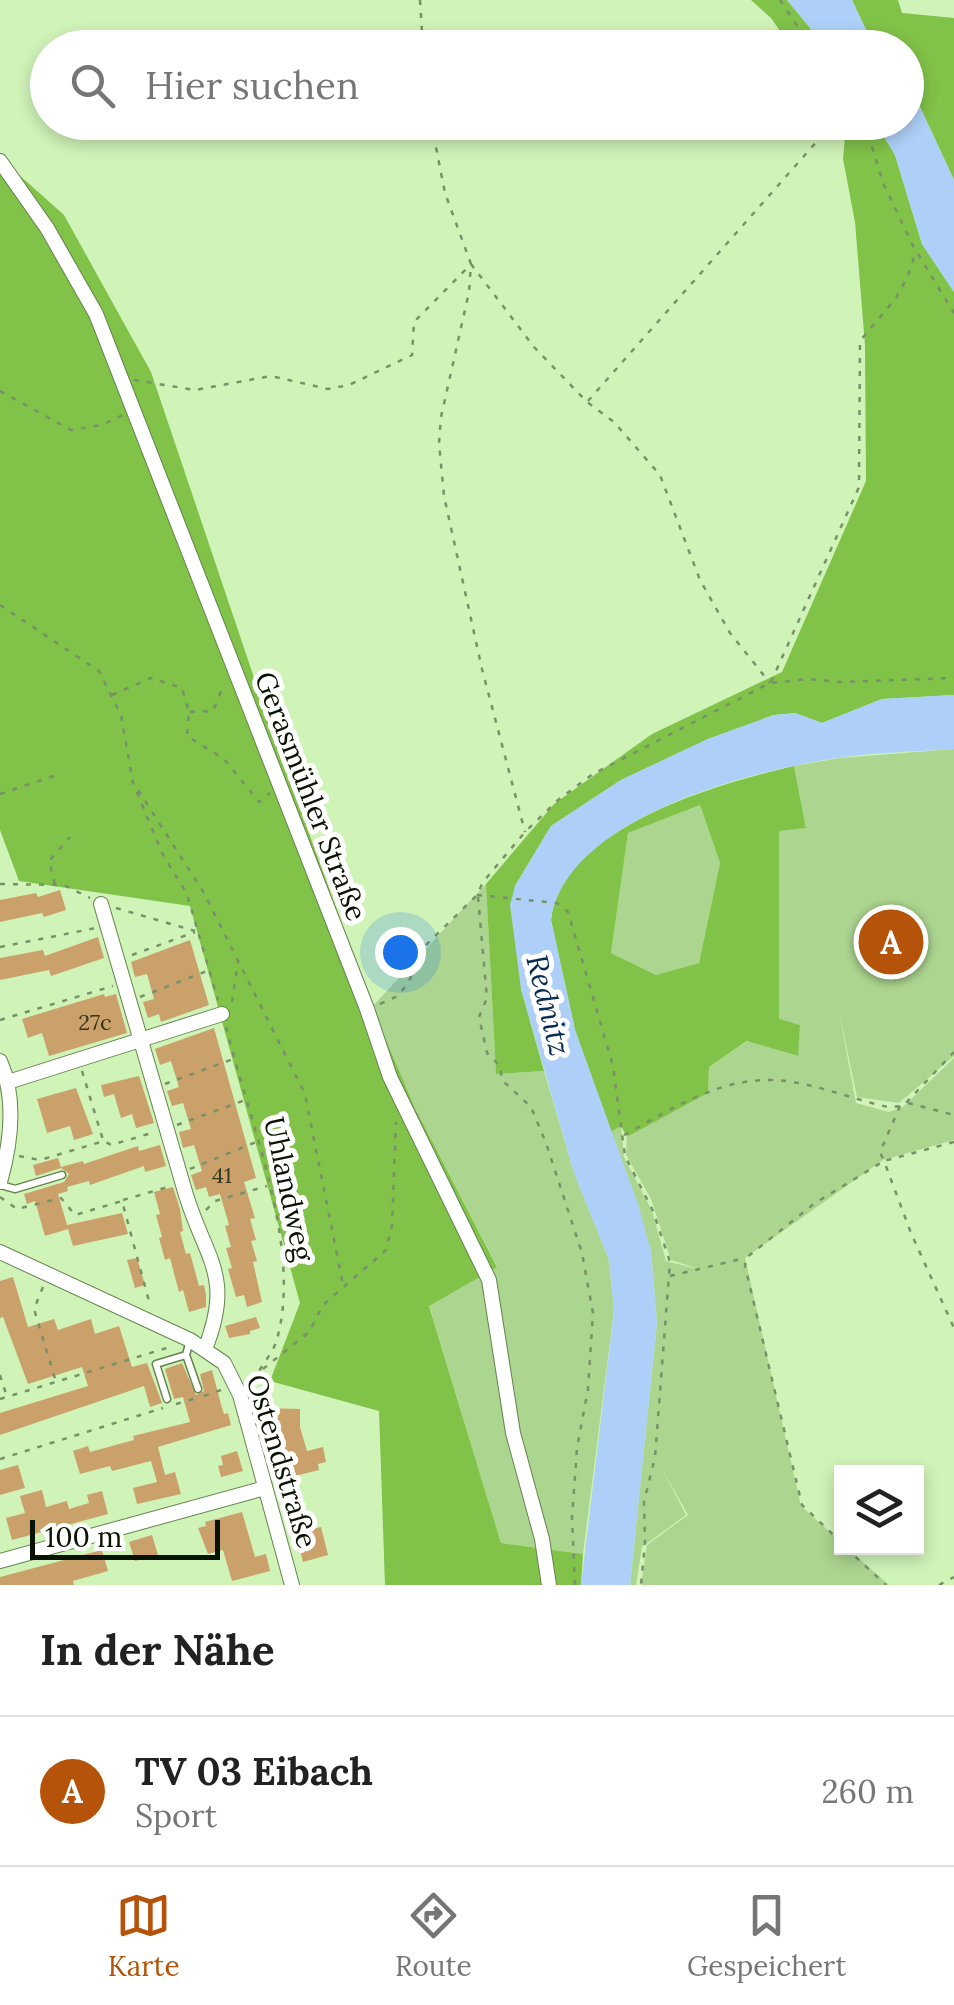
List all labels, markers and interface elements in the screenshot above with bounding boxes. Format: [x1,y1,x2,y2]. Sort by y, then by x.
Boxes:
search box [30,30,924,140]
icon: search [65,58,120,113]
text: Hier suchen [145,61,359,109]
street label: Gerasmühler Straße [247,666,375,926]
pin: A [858,904,924,980]
your location [375,927,426,978]
water label: Rednitz [518,951,580,1059]
house number: 27c [78,1008,112,1036]
street label: Uhlandweg [256,1114,322,1265]
house number: 41 [212,1161,232,1189]
street label: Ostendstraße [239,1370,325,1552]
map controls [834,1465,924,1555]
button: layers [834,1465,924,1555]
scale bar [30,1515,220,1560]
text: 100 m [45,1519,122,1555]
text: In der Nähe [40,1623,275,1677]
text: TV 03 Eibach [135,1747,373,1795]
text: A [62,1771,83,1812]
text: 260 m [821,1771,914,1812]
text: Sport [135,1795,217,1836]
tab: Karte [108,1888,180,1984]
tab: Route [395,1888,472,1984]
tab: Gespeichert [687,1888,846,1984]

